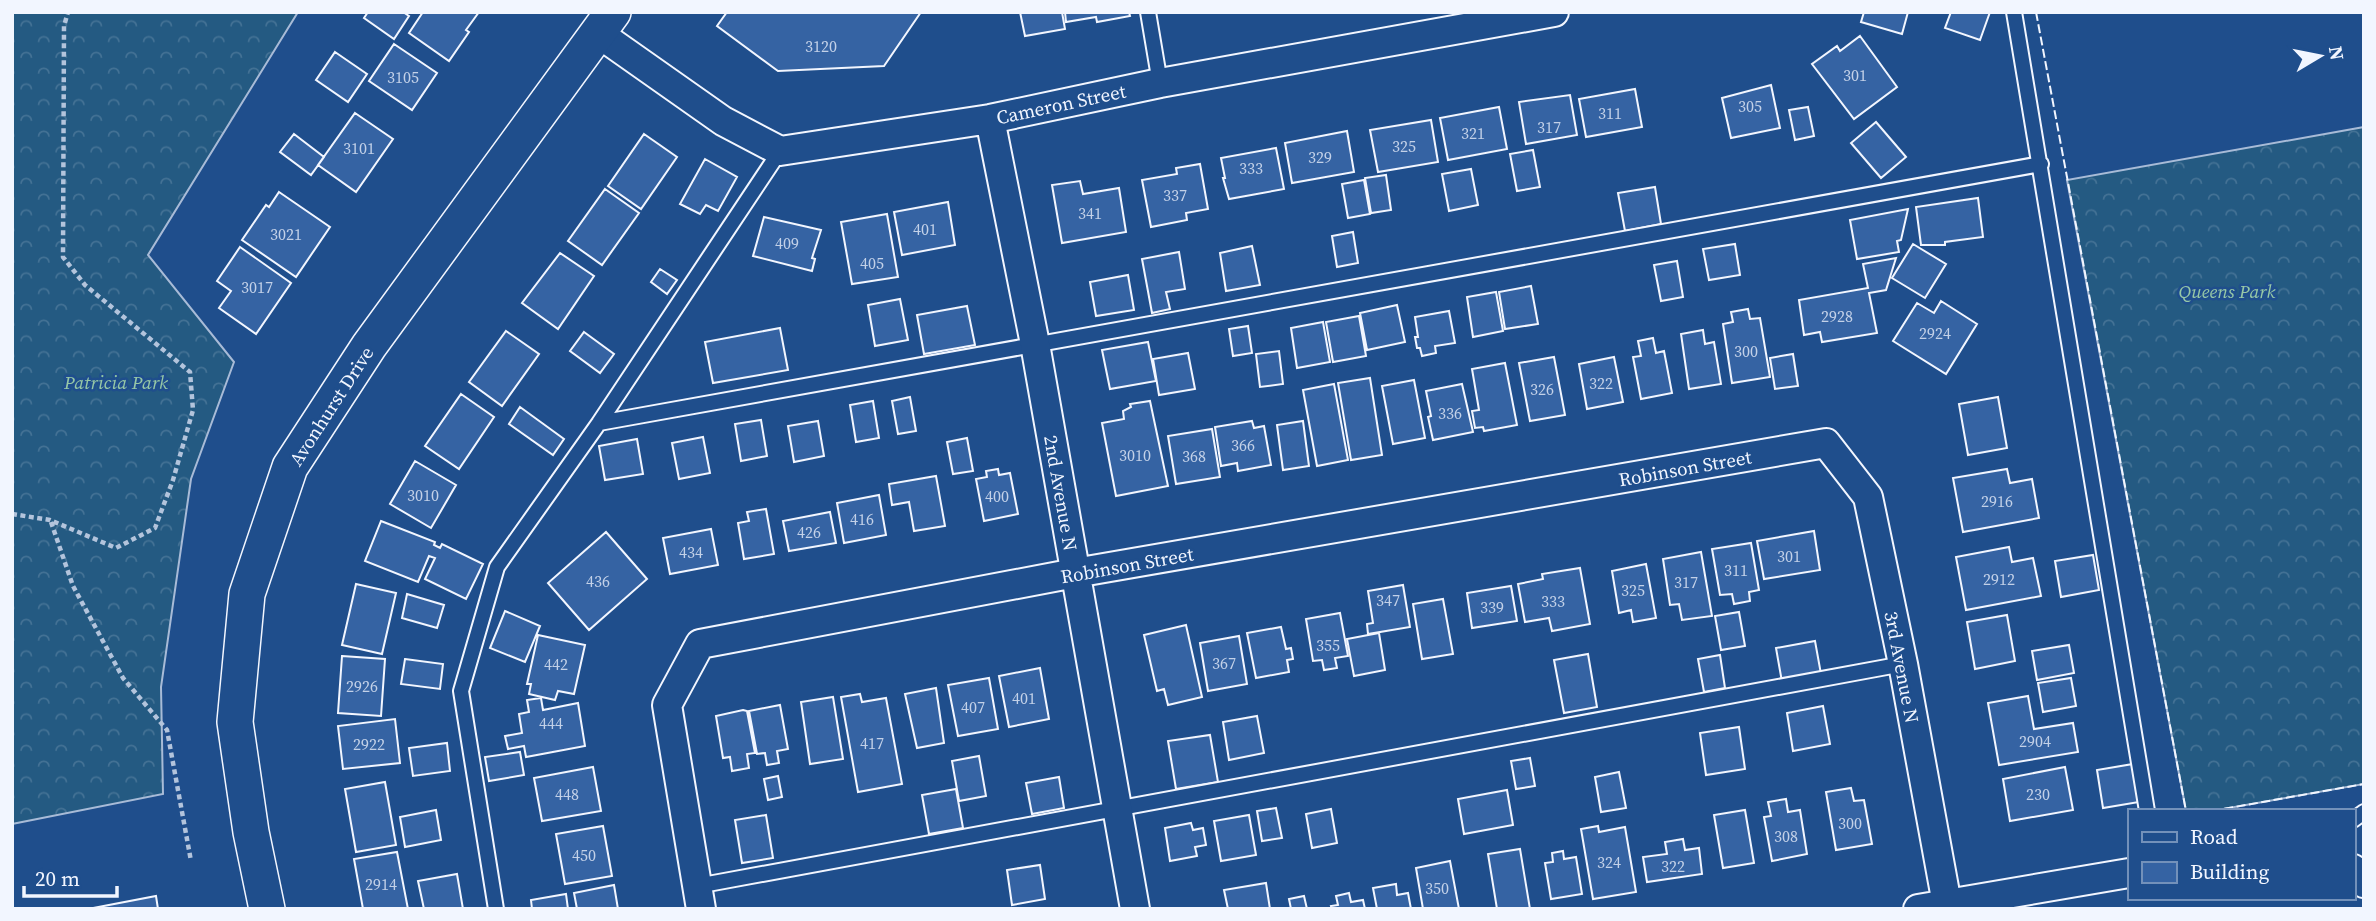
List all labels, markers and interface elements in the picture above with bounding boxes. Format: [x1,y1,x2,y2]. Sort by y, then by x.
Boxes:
north arrow [2285,21,2355,91]
house number: 3120 [805,35,837,57]
text: N [2323,44,2351,62]
house number: 301 [1843,64,1867,86]
house number: 3105 [387,66,419,88]
street label: Cameron Street [994,77,1129,130]
house number: 305 [1738,95,1762,117]
house number: 311 [1598,102,1622,124]
house number: 317 [1537,116,1561,138]
house number: 321 [1461,122,1485,144]
house number: 325 [1392,135,1416,157]
house number: 3101 [343,137,375,159]
house number: 329 [1308,146,1332,168]
house number: 333 [1239,157,1263,179]
house number: 337 [1163,184,1187,206]
house number: 341 [1078,202,1102,224]
house number: 401 [913,218,937,240]
house number: 3021 [270,223,302,245]
house number: 409 [775,232,799,254]
house number: 405 [860,252,884,274]
house number: 3017 [241,276,273,298]
park label: Queens Park [2178,278,2276,304]
house number: 2928 [1821,305,1853,327]
house number: 2924 [1919,322,1951,344]
house number: 300 [1734,340,1758,362]
street label: Avonhurst Drive [283,341,379,471]
park label: Patricia Park [63,369,168,395]
house number: 322 [1589,372,1613,394]
house number: 326 [1530,378,1554,400]
house number: 336 [1438,402,1462,424]
street label: 2nd Avenue N [1038,433,1084,553]
house number: 366 [1231,434,1255,456]
street label: Robinson Street [1617,443,1754,492]
house number: 3010 [1119,444,1151,466]
house number: 368 [1182,445,1206,467]
house number: 3010 [407,484,439,506]
house number: 400 [985,485,1009,507]
house number: 2916 [1981,490,2013,512]
house number: 416 [850,508,874,530]
house number: 426 [797,521,821,543]
street label: Robinson Street [1059,540,1196,589]
house number: 434 [679,541,703,563]
house number: 301 [1777,545,1801,567]
house number: 311 [1724,559,1748,581]
house number: 2912 [1983,568,2015,590]
house number: 436 [586,570,610,592]
house number: 317 [1674,571,1698,593]
house number: 325 [1621,579,1645,601]
house number: 347 [1376,589,1400,611]
house number: 333 [1541,590,1565,612]
house number: 339 [1480,596,1504,618]
street label: 3rd Avenue N [1878,609,1926,725]
house number: 355 [1316,634,1340,656]
house number: 367 [1212,652,1236,674]
house number: 442 [544,653,568,675]
house number: 2926 [346,675,378,697]
house number: 401 [1012,687,1036,709]
house number: 407 [961,696,985,718]
house number: 444 [539,712,563,734]
house number: 2904 [2019,730,2051,752]
house number: 417 [860,732,884,754]
house number: 2922 [353,733,385,755]
house number: 448 [555,783,579,805]
house number: 230 [2026,783,2050,805]
legend [2128,809,2355,900]
house number: 300 [1838,812,1862,834]
text: Road [2190,822,2238,851]
house number: 308 [1774,825,1798,847]
house number: 450 [572,844,596,866]
house number: 324 [1597,851,1621,873]
scale bar [24,855,117,899]
house number: 322 [1661,855,1685,877]
text: Building [2190,857,2269,886]
text: 20 m [35,864,80,893]
house number: 2914 [365,873,397,895]
house number: 350 [1425,877,1449,899]

